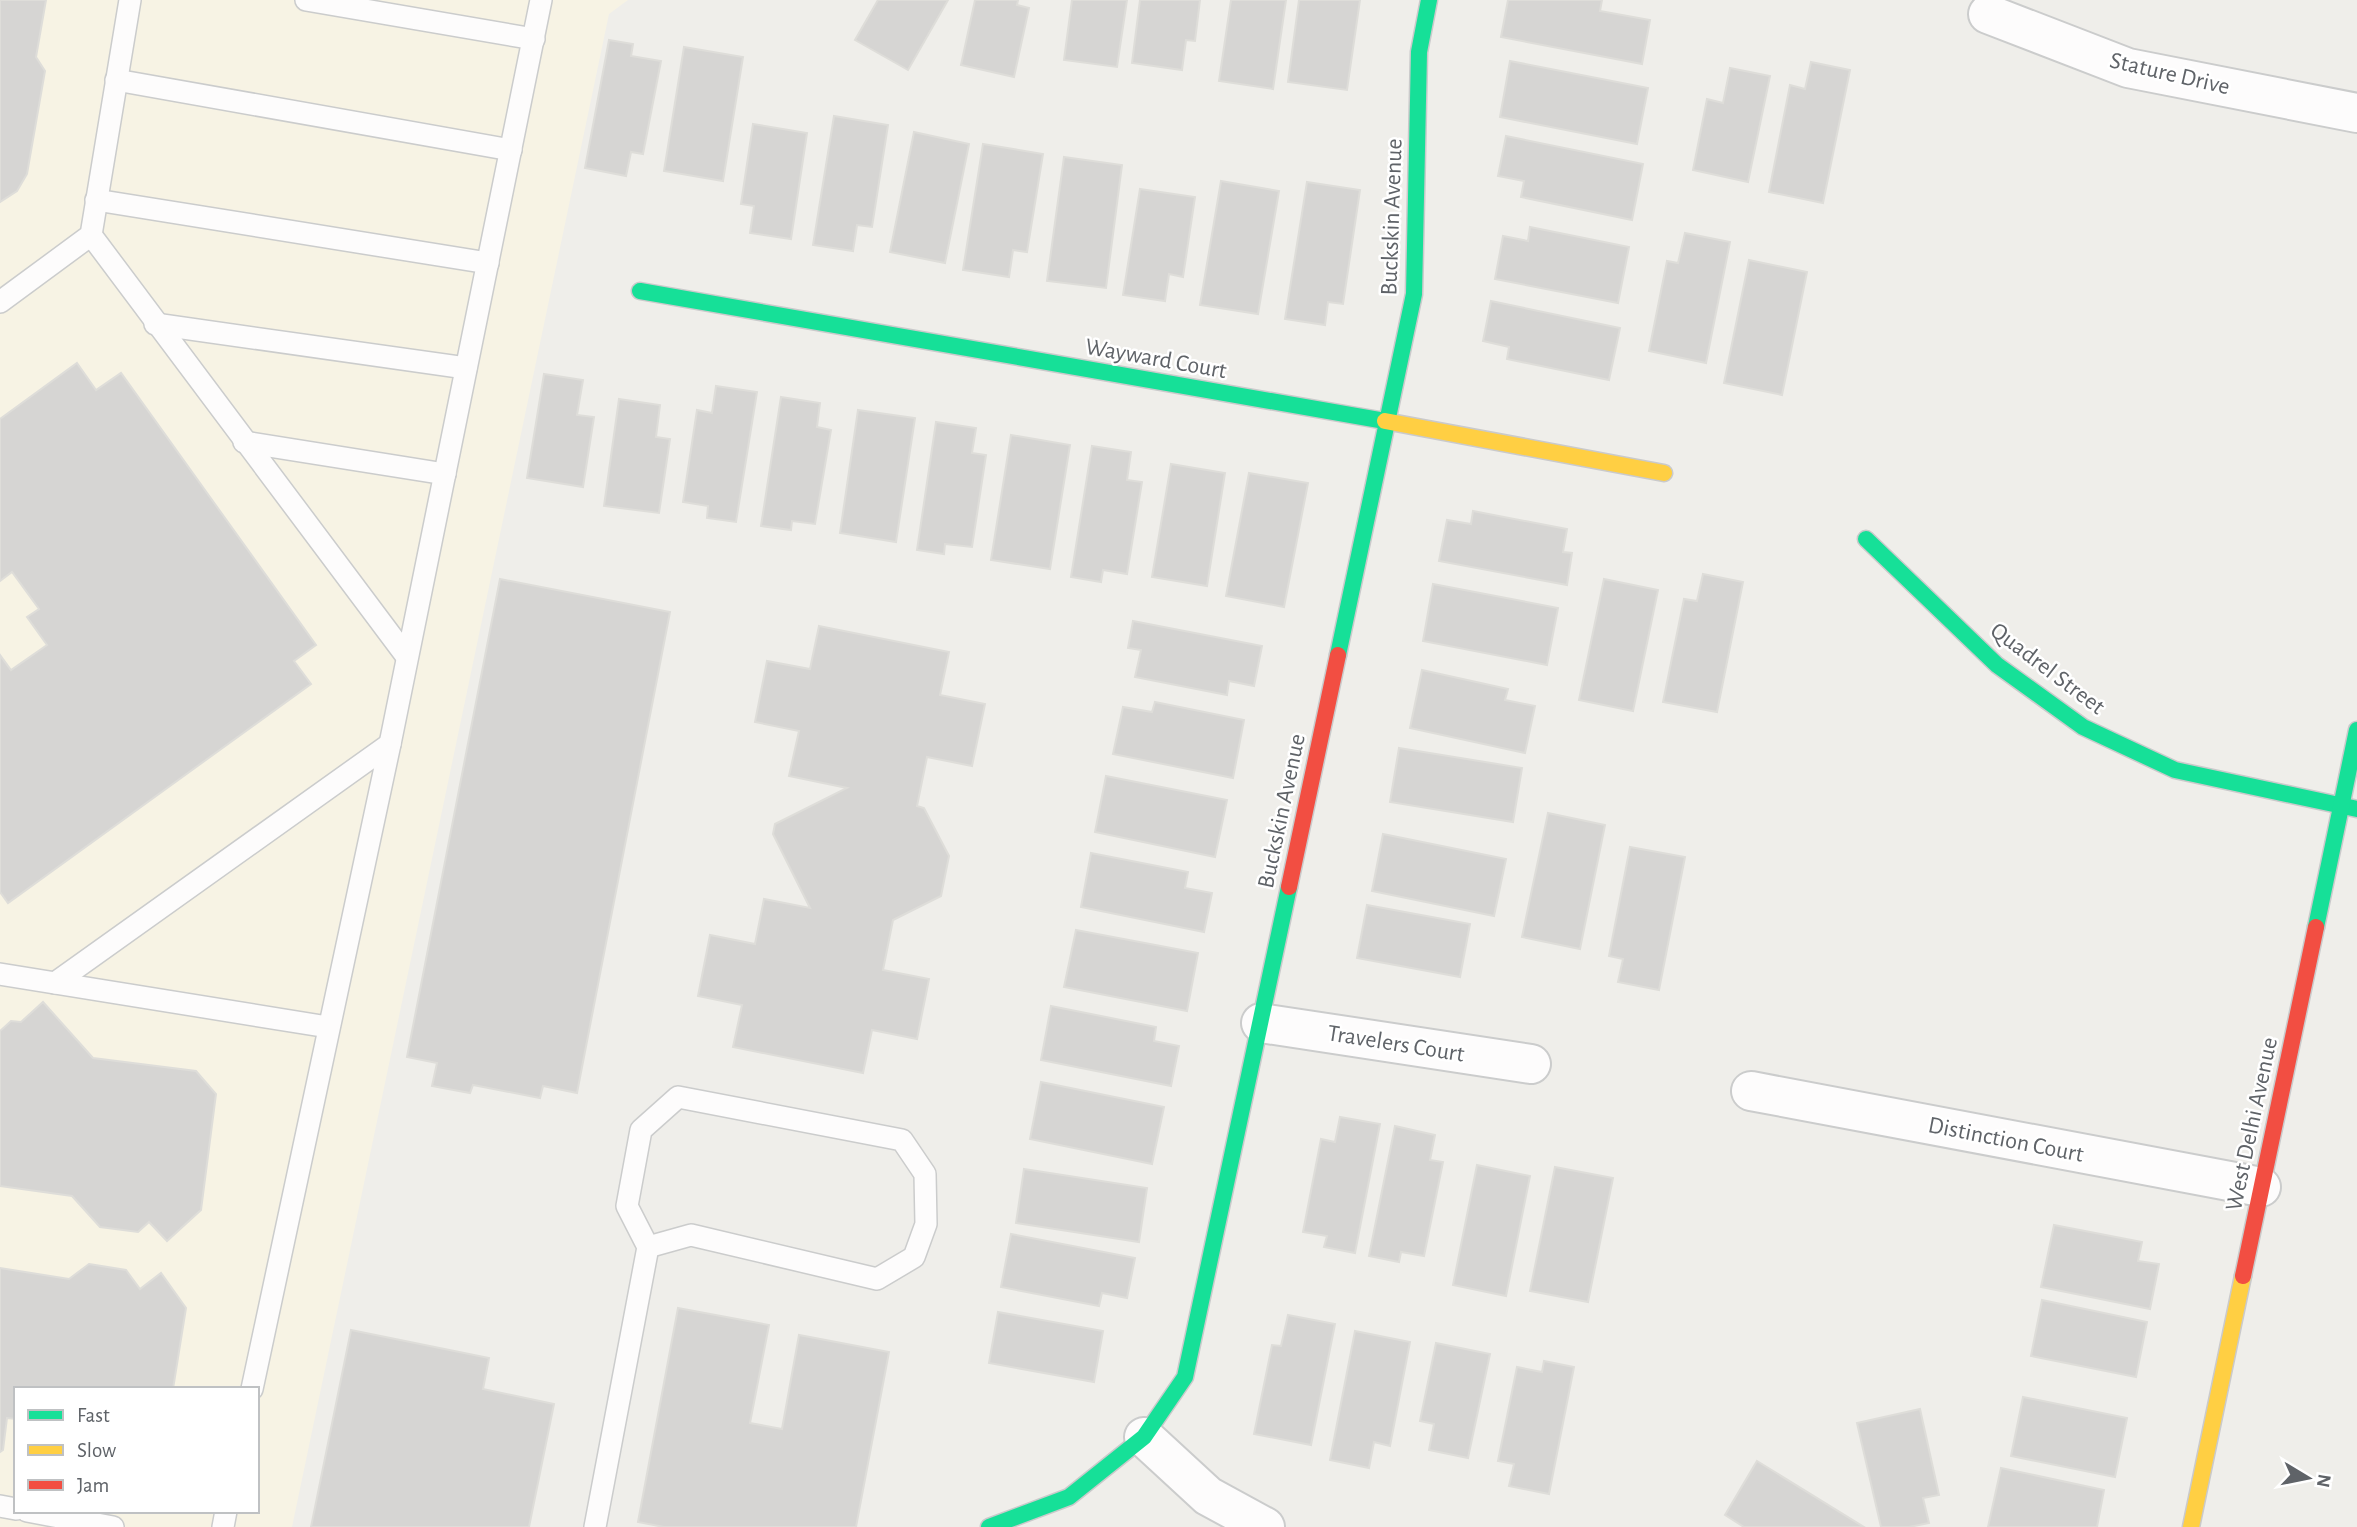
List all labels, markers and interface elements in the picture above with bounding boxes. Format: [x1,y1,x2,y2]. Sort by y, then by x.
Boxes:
street label: Stature Drive [2107,49,2232,99]
street label: Buckskin Avenue [1377,138,1407,296]
street label: Wayward Court [1083,335,1229,383]
street label: Quadrel Street [1986,618,2109,720]
street label: Buckskin Avenue [1254,732,1310,891]
street label: Travelers Court [1326,1021,1466,1067]
street label: West Delhi Avenue [2222,1035,2282,1213]
street label: Distinction Court [1926,1113,2086,1167]
legend [14,1387,259,1513]
text: Fast [77,1405,110,1426]
text: Slow [77,1440,116,1461]
north arrow [2273,1443,2343,1513]
text: N [2313,1473,2334,1489]
text: Jam [77,1475,109,1496]

